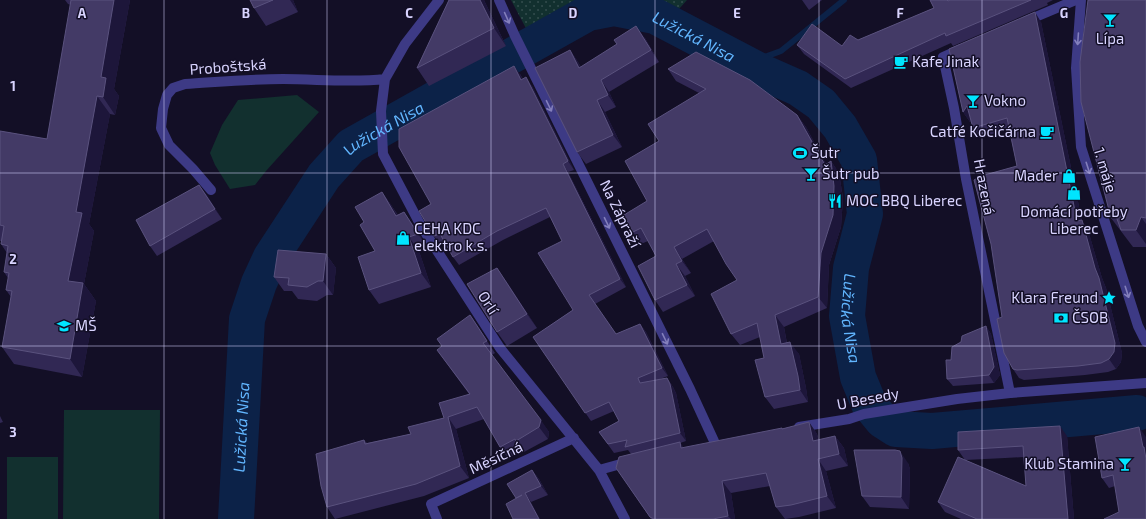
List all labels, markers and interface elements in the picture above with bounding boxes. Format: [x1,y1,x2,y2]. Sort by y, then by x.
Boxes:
text: A [78,5,87,21]
text: B [242,5,250,21]
text: C [405,5,413,21]
text: D [569,5,578,21]
text: E [733,5,741,21]
text: F [896,5,904,21]
text: G [1060,5,1068,21]
water label: Lužická Nisa [650,7,739,65]
one-way arrow [504,12,511,24]
bar icon: Lípa [1102,12,1118,28]
place label: Lípa [1096,29,1124,47]
one-way arrow [1075,32,1082,45]
place label: Kafe Jinak [912,52,980,70]
street label: Proboštská [189,54,267,78]
cafe icon: Kafe Jinak [893,54,909,70]
text: 1 [10,78,16,94]
place label: Vokno [984,91,1026,109]
bar icon: Vokno [965,93,981,109]
water label: Lužická Nisa [338,97,427,158]
one-way arrow [546,100,554,112]
place label: Catfé Kočičárna [930,122,1036,140]
cafe icon: Catfé Kočičárna [1039,124,1055,140]
place label: Šutr [811,143,840,161]
sports icon: Šutr [792,145,808,161]
street label: 1. máje [1090,145,1121,195]
street label: Hrazená [971,157,999,216]
one-way arrow [1085,161,1092,174]
place label: Šutr pub [822,164,880,182]
bar icon: Šutr pub [803,166,819,182]
place label: Mader [1014,166,1058,184]
shop icon: Mader [1061,168,1077,184]
street label: Na Zápraží [597,177,646,252]
shop icon: Domácí potřeby Liberec [1066,185,1082,201]
place label: MOC BBQ Liberec [846,191,962,210]
restaurant icon: MOC BBQ Liberec [827,193,843,209]
place label: Domácí potřeby Liberec [1020,202,1128,237]
one-way arrow [604,217,611,229]
place label: CEHA KDC elektro k.s. [414,219,488,254]
shop icon: CEHA KDC elektro k.s. [395,230,411,246]
text: 2 [9,251,17,267]
water label: Lužická Nisa [838,273,865,365]
one-way arrow [1124,285,1132,297]
street label: Orlí [475,287,504,319]
place label: Klara Freund [1011,288,1098,306]
place icon: Klara Freund [1101,290,1117,306]
place label: ČSOB [1072,308,1108,326]
bank icon: ČSOB [1053,310,1069,326]
place label: MŠ [75,316,97,334]
school or university icon: MŠ [56,318,72,334]
one-way arrow [662,333,669,345]
water label: Lužická Nisa [229,381,253,473]
street label: U Besedy [835,383,900,413]
text: 3 [9,424,17,440]
street label: Měsíčná [466,437,525,477]
place label: Klub Stamina [1024,454,1114,472]
bar icon: Klub Stamina [1117,456,1133,472]

